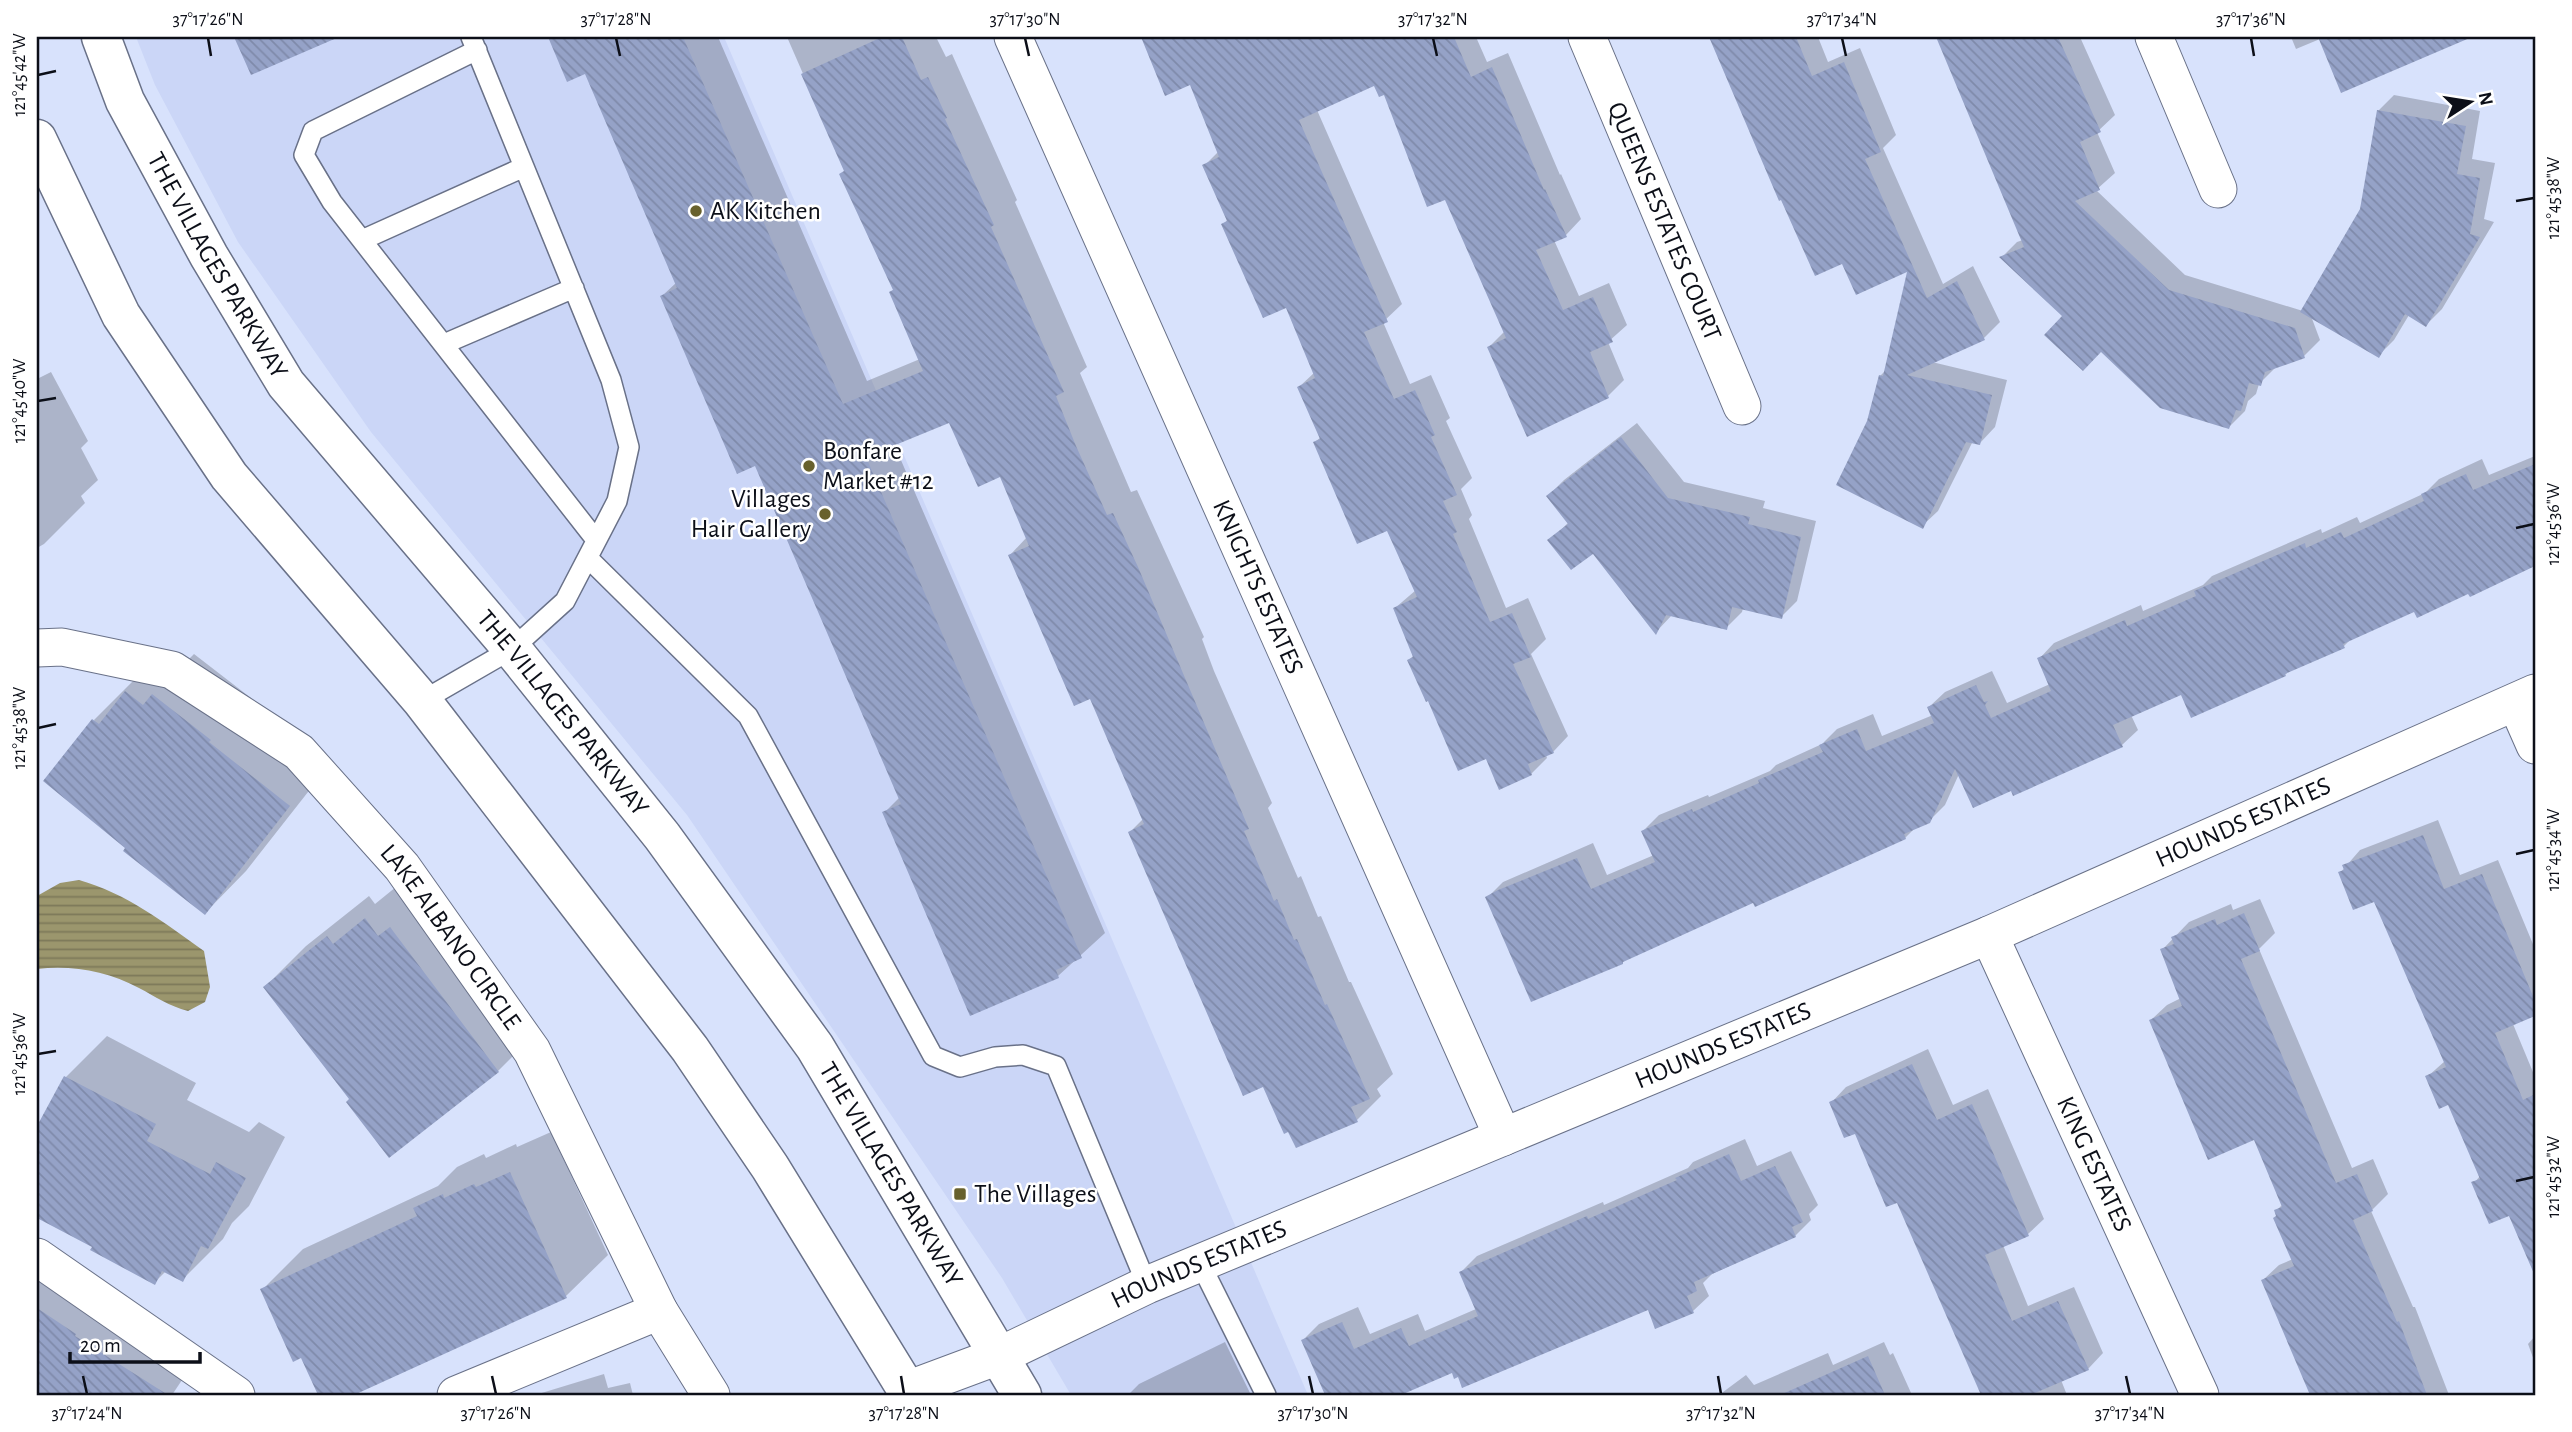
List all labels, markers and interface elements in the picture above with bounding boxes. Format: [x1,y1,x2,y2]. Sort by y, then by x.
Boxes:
text: 37°17'26"N [173,11,243,29]
text: 37°17'28"N [581,11,651,29]
text: 37°17'30"N [989,11,1061,29]
text: 37°17'32"N [1398,11,1468,29]
text: 37°17'34"N [1807,11,1877,29]
text: 37°17'36"N [2216,11,2286,29]
text: 121°45'42"W [11,33,29,117]
north arrow [2436,66,2506,136]
text: N [2474,90,2496,107]
street label: QUEENS ESTATES COURT [1603,98,1726,345]
street label: THE VILLAGES PARKWAY [142,148,293,383]
text: 121°45'38"W [2545,157,2563,239]
place label: AK Kitchen [710,198,821,224]
marker: AK Kitchen [688,203,704,219]
text: 121°45'40"W [11,359,29,443]
place label: Bonfare Market #12 [823,438,934,494]
marker: Bonfare Market #12 [801,458,817,474]
text: 121°45'36"W [2545,483,2563,565]
place label: Villages Hair Gallery [691,486,811,542]
street label: KNIGHTS ESTATES [1208,496,1308,678]
marker: Villages Hair Gallery [817,506,833,522]
street label: THE VILLAGES PARKWAY [472,605,654,821]
text: 121°45'38"W [11,687,29,769]
street label: HOUNDS ESTATES [2152,772,2334,872]
text: 121°45'34"W [2545,809,2563,891]
street label: LAKE ALBANO CIRCLE [375,839,526,1034]
street label: HOUNDS ESTATES [1631,997,1815,1094]
text: 121°45'36"W [11,1013,29,1095]
street label: THE VILLAGES PARKWAY [814,1058,968,1291]
street label: KING ESTATES [2052,1093,2136,1236]
text: 121°45'32"W [2545,1136,2563,1218]
place label: The Villages [974,1181,1096,1207]
marker: The Villages [952,1186,968,1202]
street label: HOUNDS ESTATES [1107,1215,1290,1313]
scale bar [70,1320,200,1364]
text: 20 m [80,1335,121,1356]
text: 37°17'24"N [51,1405,123,1423]
text: 37°17'26"N [461,1405,531,1423]
text: 37°17'28"N [869,1405,939,1423]
text: 37°17'30"N [1277,1405,1349,1423]
text: 37°17'32"N [1686,1405,1756,1423]
text: 37°17'34"N [2095,1405,2165,1423]

